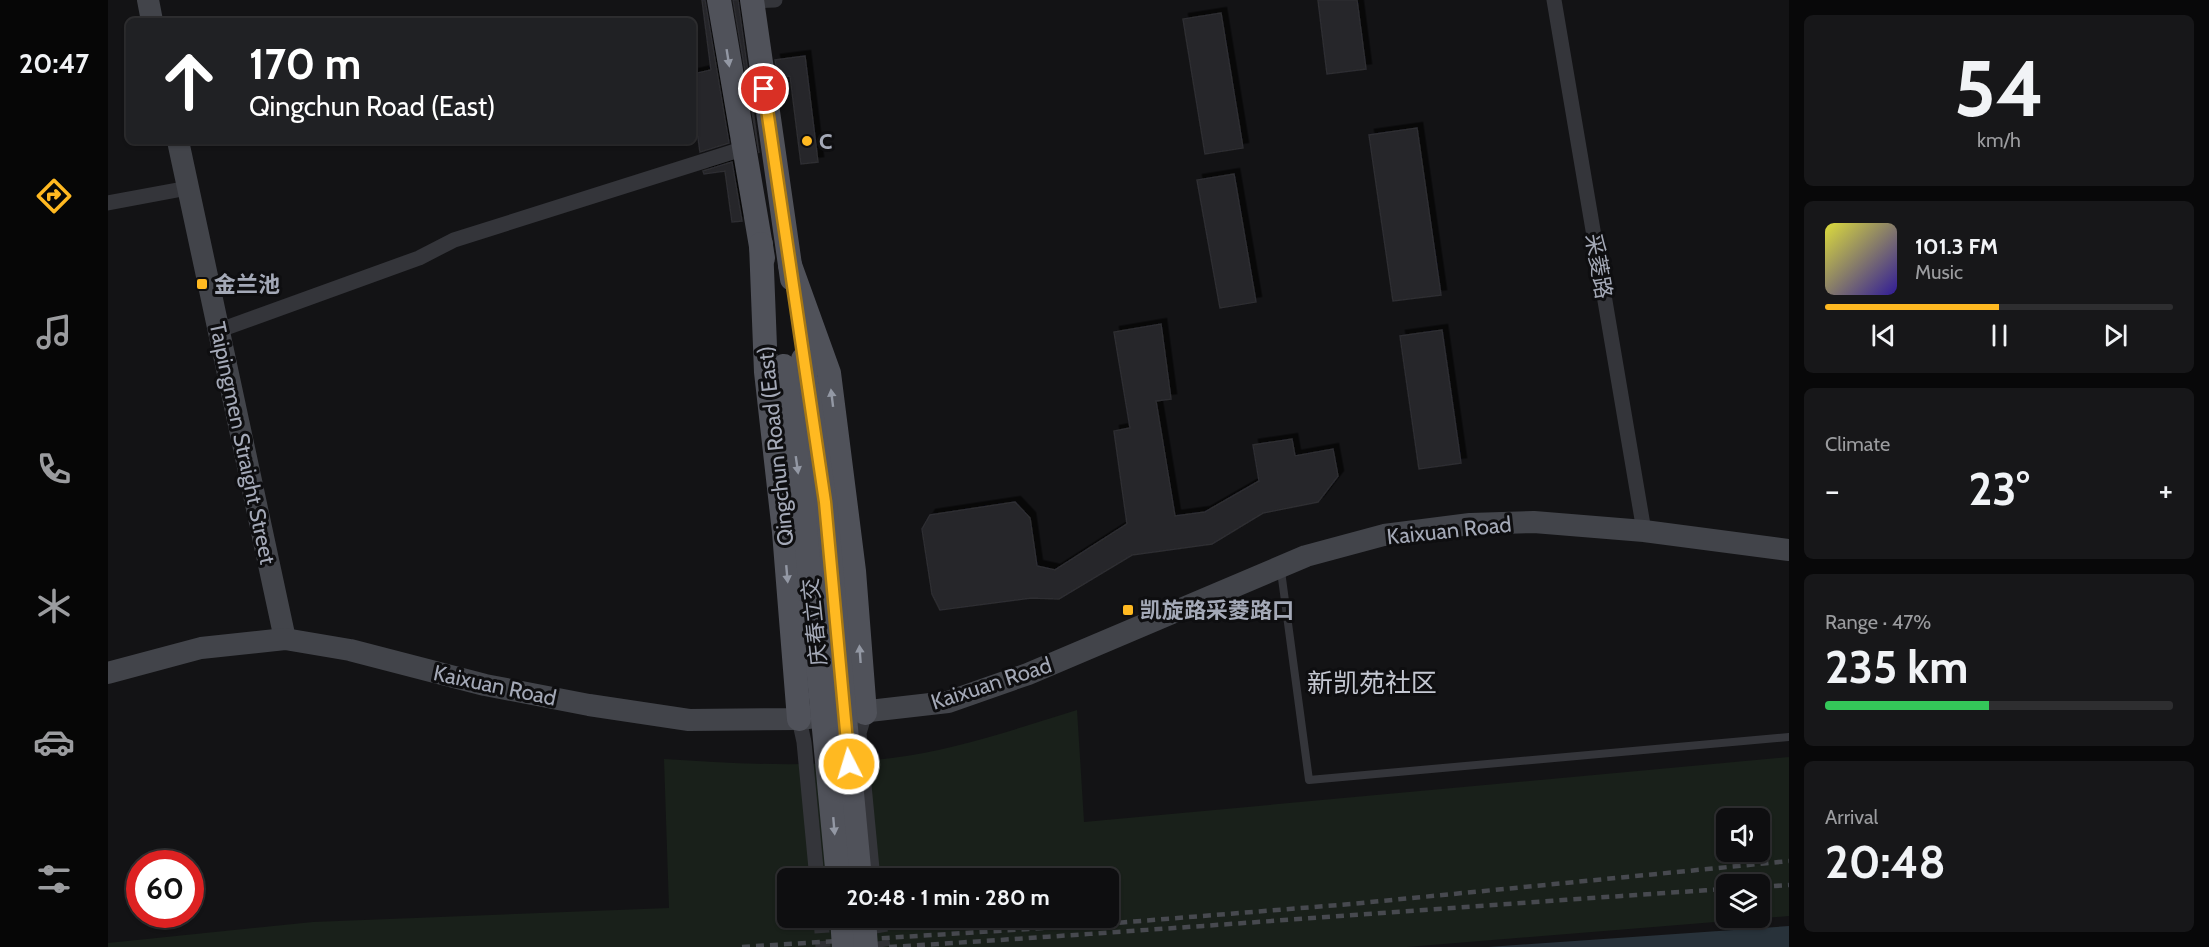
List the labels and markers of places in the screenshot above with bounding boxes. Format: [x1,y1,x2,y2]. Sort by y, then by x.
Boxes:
pin [738,63,789,114]
place label: C [819,128,832,155]
marker: C [800,134,814,148]
place label: 金兰池 [214,271,280,298]
marker: 金兰池 [195,277,209,291]
place label: 凯旋路采菱路口 [1140,597,1294,624]
marker: 凯旋路采菱路口 [1121,603,1135,617]

